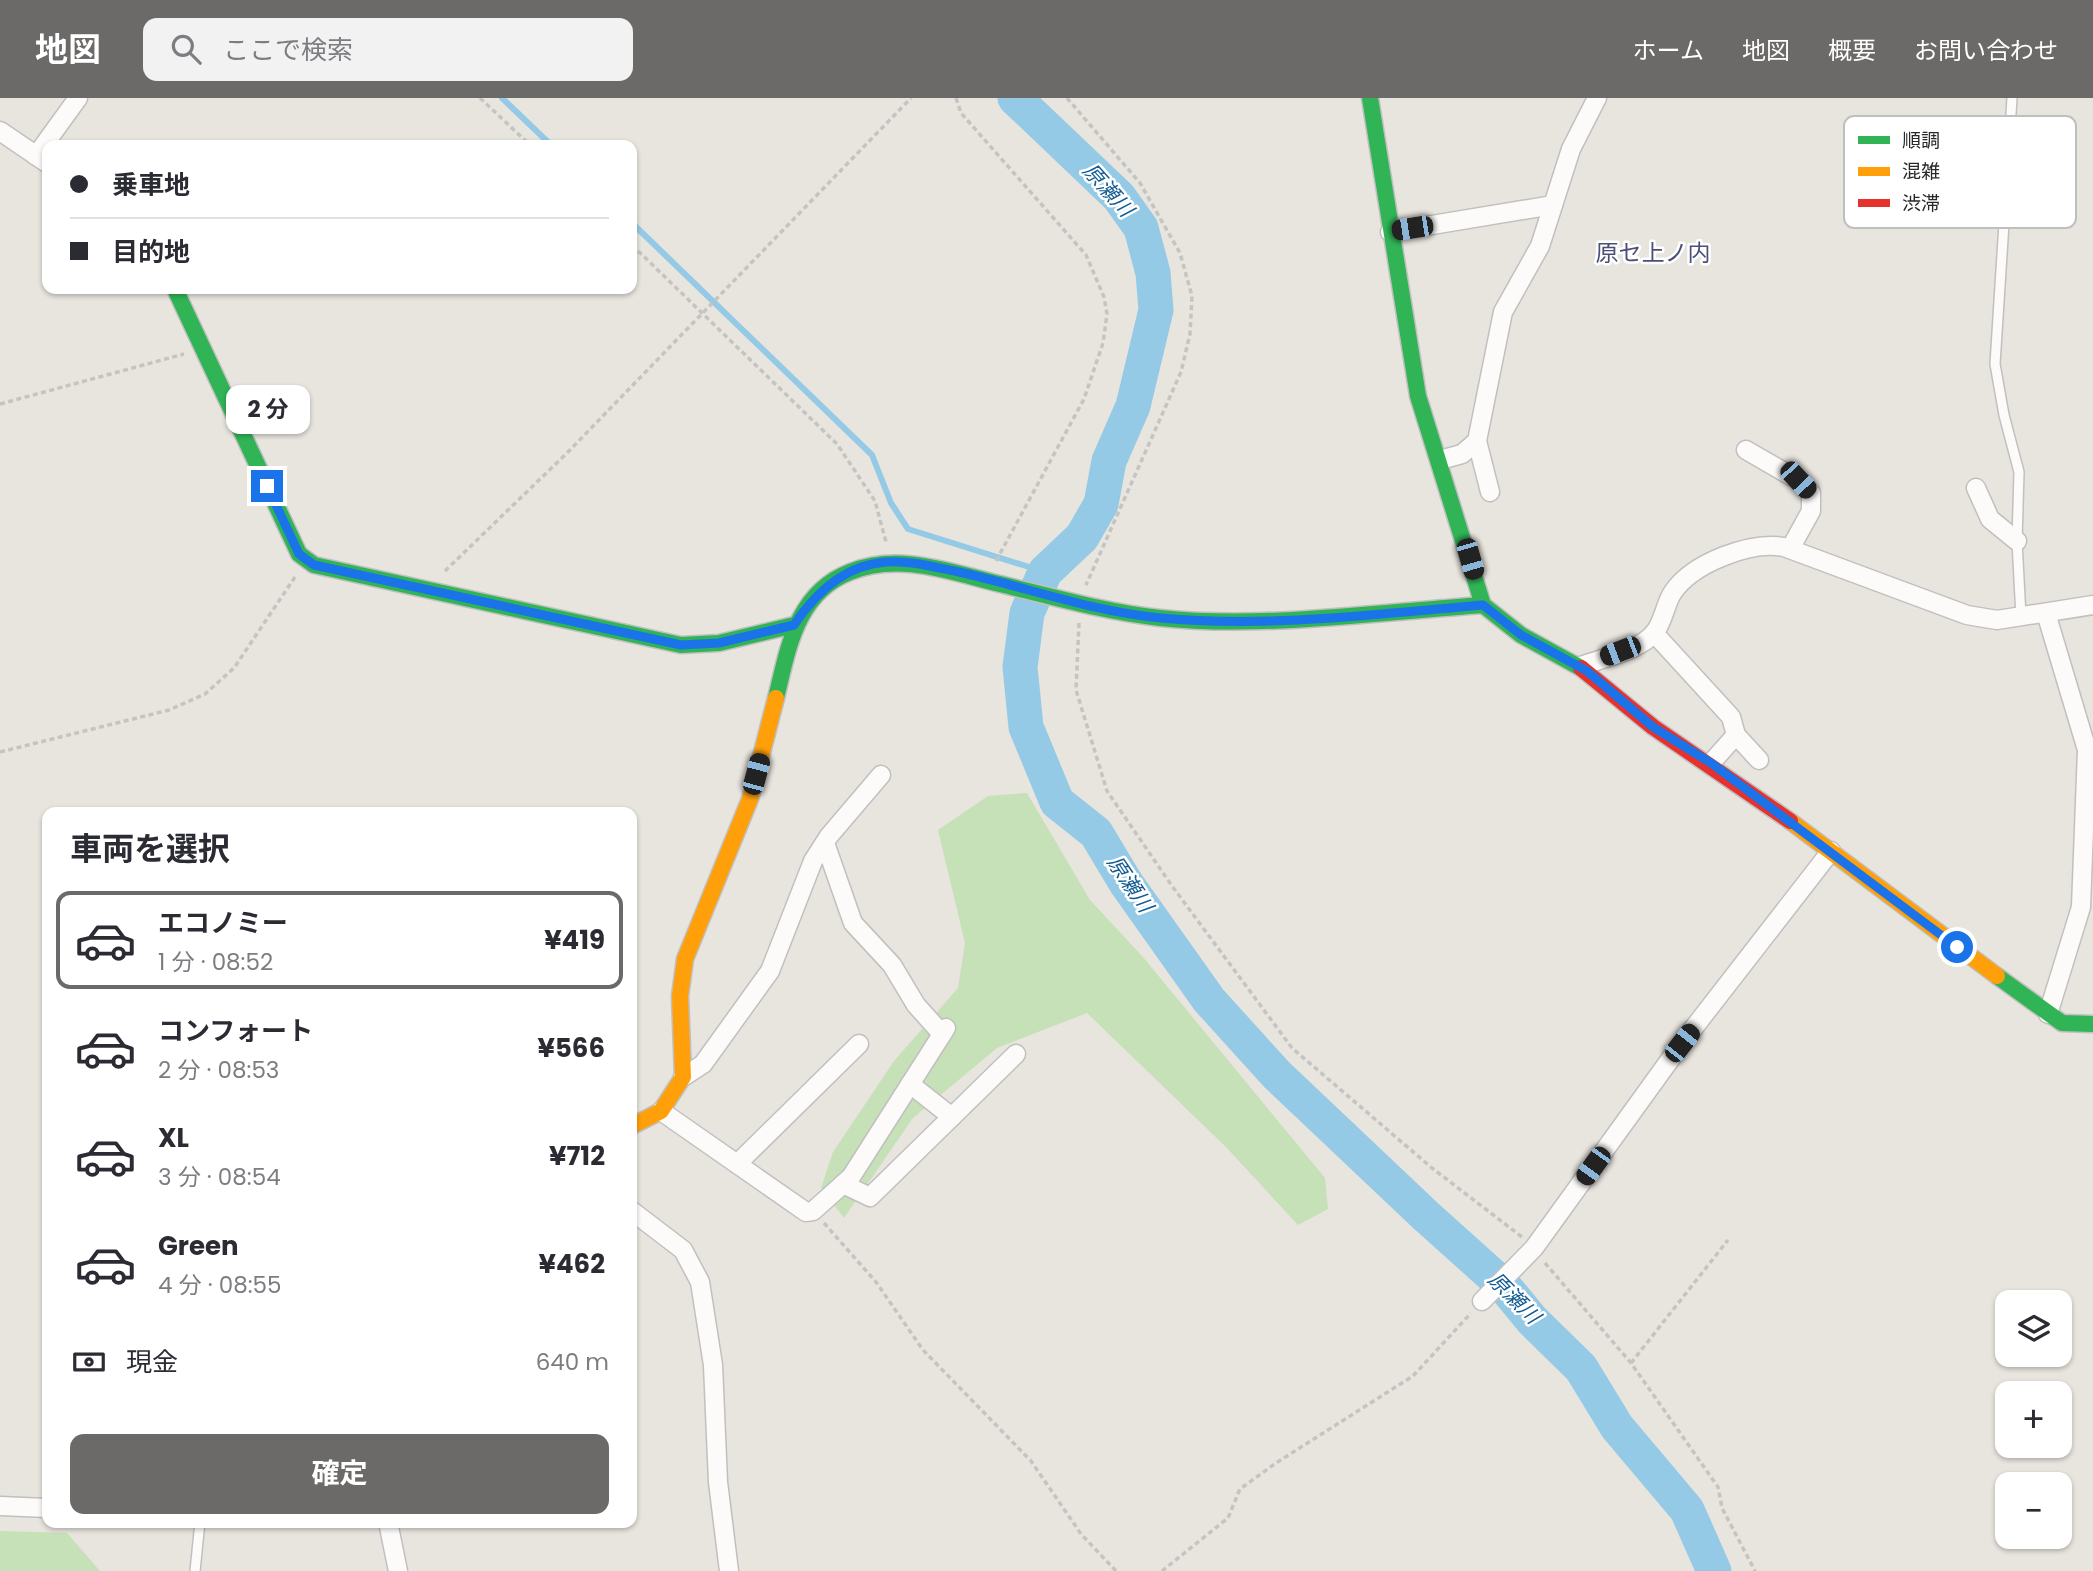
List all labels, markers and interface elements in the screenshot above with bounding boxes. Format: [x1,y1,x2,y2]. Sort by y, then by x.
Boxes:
search box [143,18,633,81]
text: 地図 [35,26,101,73]
icon: search [167,30,205,68]
text: ここで検索 [223,32,353,68]
text: ホーム [1633,34,1704,67]
text: 地図 [1742,34,1790,67]
text: 概要 [1828,34,1876,67]
text: お問い合わせ [1914,34,2058,67]
legend [1844,116,2076,228]
text: 順調 [1902,127,1940,154]
water label: 原瀬川 [1077,157,1142,224]
text: 混雑 [1902,158,1940,185]
text: 乗車地 [112,167,190,203]
text: 渋滞 [1902,190,1940,217]
car [1390,214,1435,242]
text: 目的地 [112,234,190,270]
district label: 原セ上ノ内 [1596,237,1711,269]
callout: 2 分 [225,384,309,434]
text: 2 分 [247,393,289,425]
car [1776,457,1821,503]
route end [251,470,283,502]
car [1455,536,1486,582]
car [1597,634,1644,668]
car [741,751,772,797]
text: 車両を選択 [70,826,230,871]
water label: 原瀬川 [1101,849,1161,920]
text: エコノミー [158,905,288,941]
icon: car [74,909,137,972]
text: ¥419 [544,922,605,958]
route start [1941,931,1973,963]
text: 1 分 · 08:52 [158,946,273,978]
text: コンフォート [158,1013,313,1049]
icon: car [74,1017,137,1080]
car [1661,1020,1704,1066]
text: ¥566 [538,1030,605,1066]
text: 2 分 · 08:53 [158,1054,279,1086]
text: XL [158,1120,189,1156]
icon: car [74,1125,137,1188]
text: ¥712 [549,1138,605,1174]
car [1573,1143,1614,1189]
text: 3 分 · 08:54 [158,1161,281,1193]
text: Green [158,1228,239,1264]
icon: car [74,1233,137,1296]
text: ¥462 [539,1246,605,1282]
water label: 原瀬川 [1482,1265,1548,1332]
text: 4 分 · 08:55 [158,1269,282,1301]
map controls [1995,1290,2072,1549]
button: layers [1995,1290,2072,1367]
icon: cash [70,1343,108,1381]
text: 現金 [126,1344,178,1380]
text: 640 m [536,1346,609,1378]
button: + [1995,1381,2072,1458]
button: 確定 [70,1434,609,1514]
button: − [1995,1472,2072,1549]

